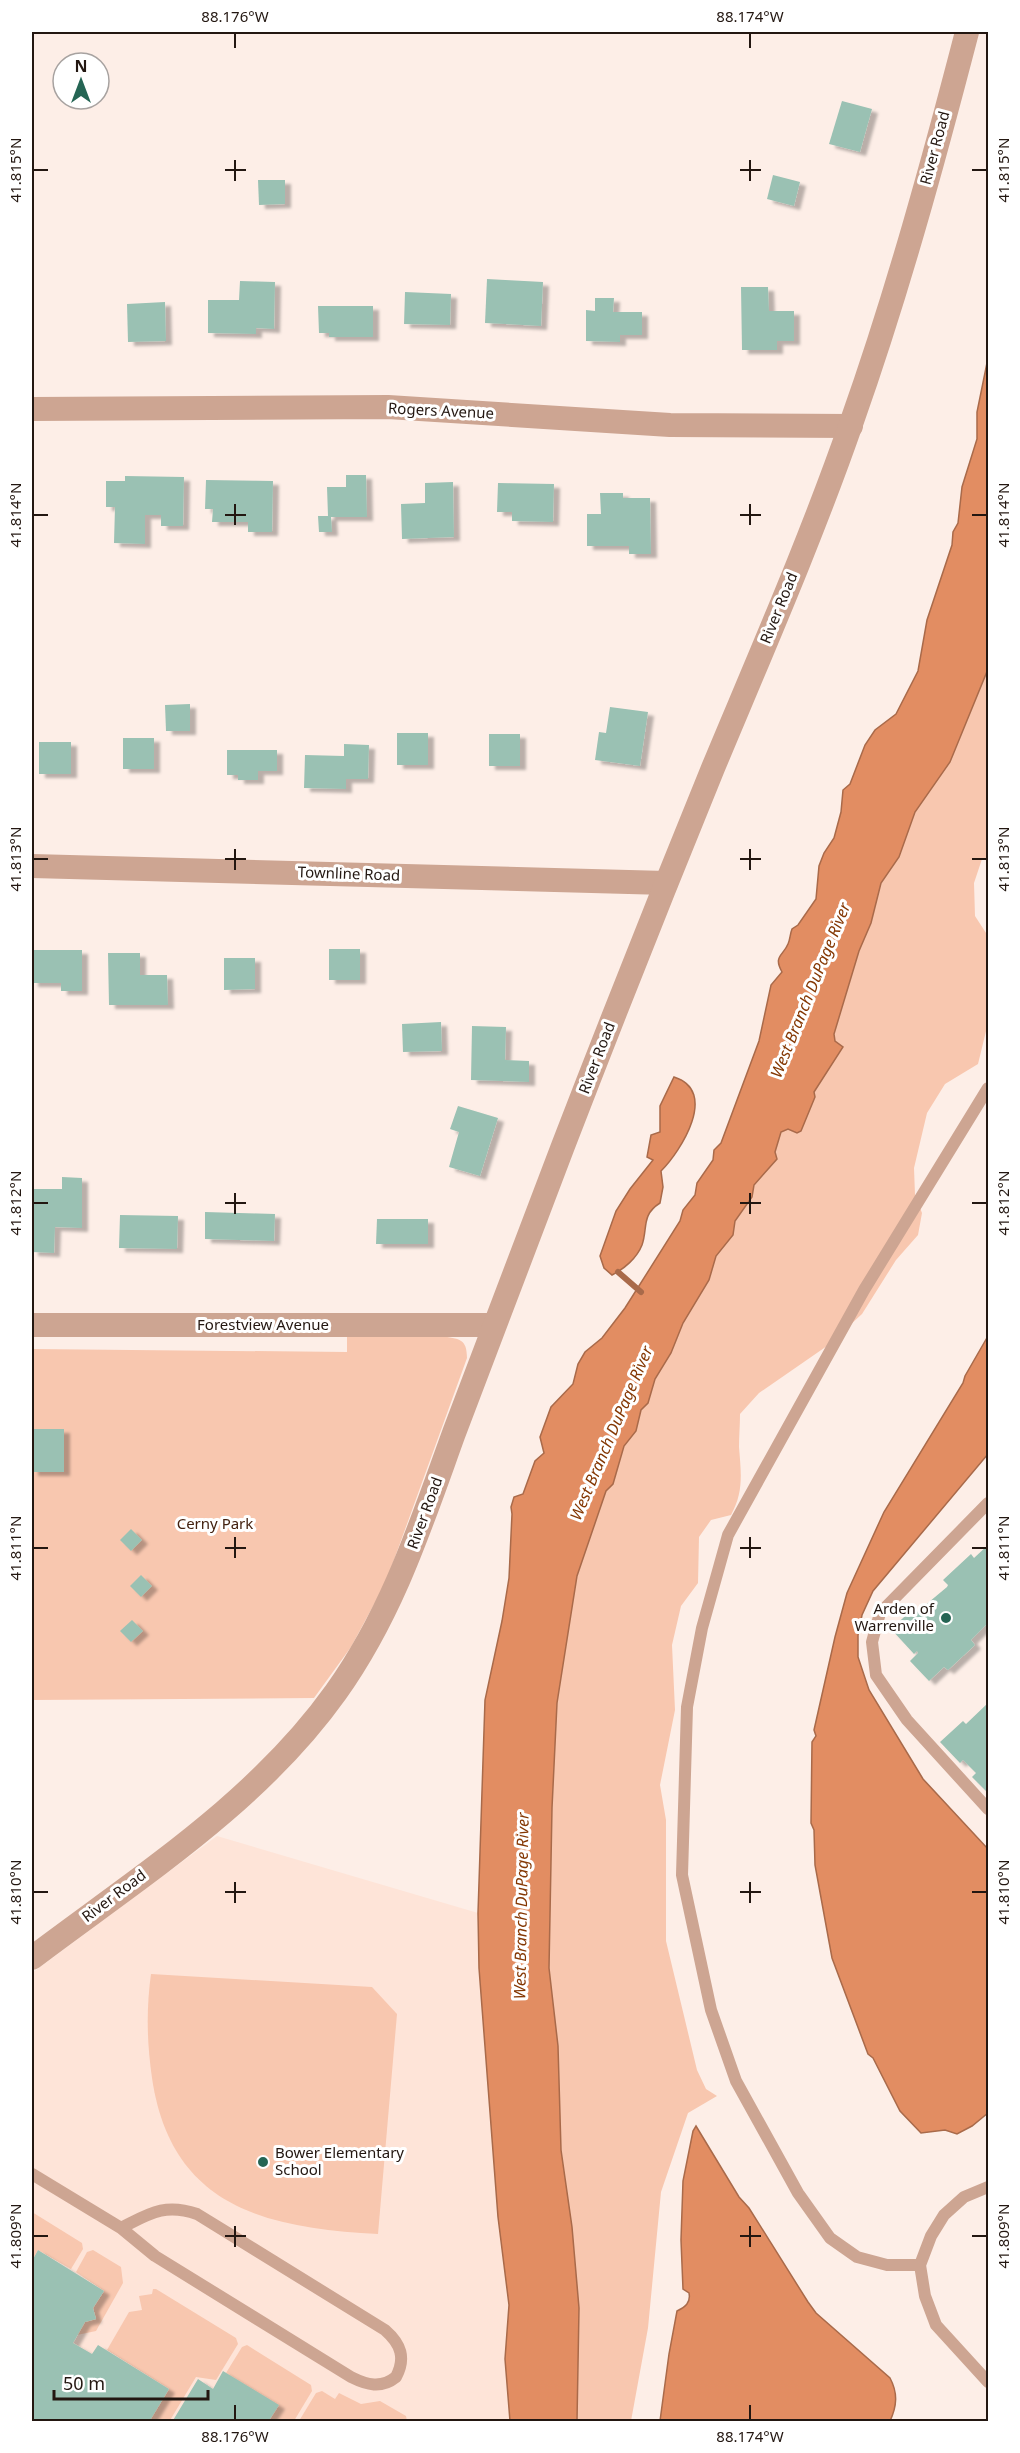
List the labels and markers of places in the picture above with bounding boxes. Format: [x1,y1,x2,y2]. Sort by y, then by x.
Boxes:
place label: Arden of Warrenville [854,1598,935,1635]
marker: Arden of Warrenville [939,1611,953,1625]
place label: Bower Elementary School [275,2142,404,2179]
marker: Bower Elementary School [256,2155,270,2169]

